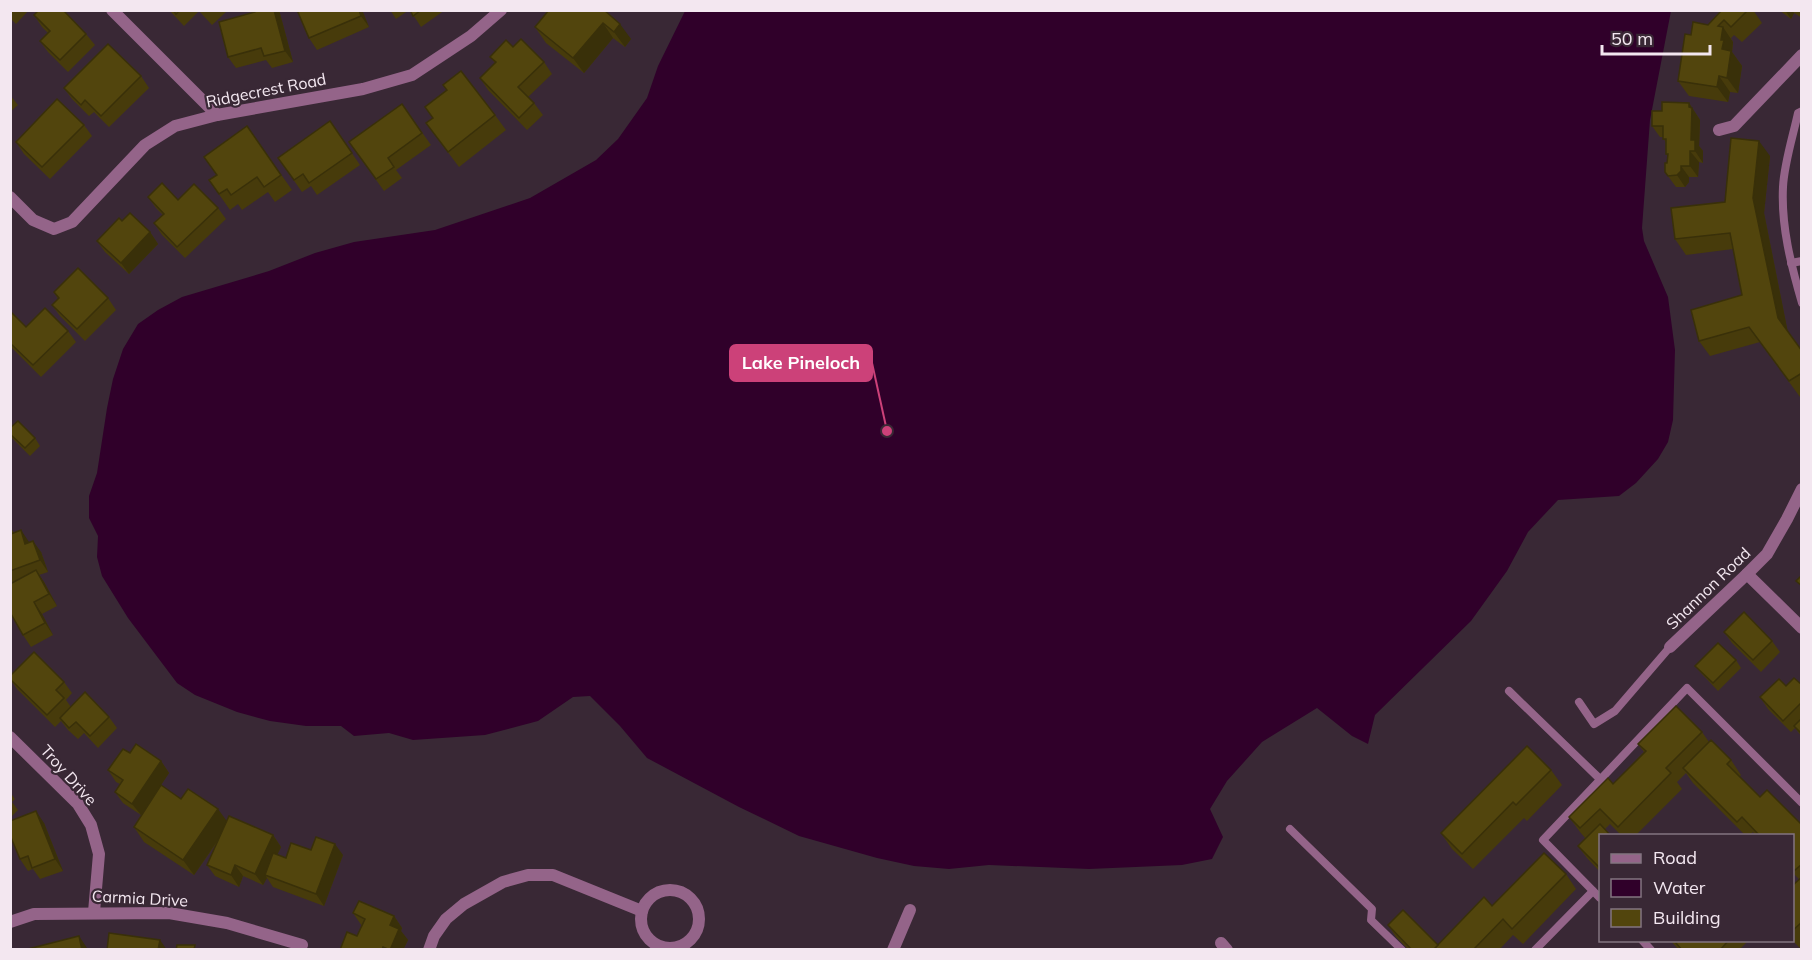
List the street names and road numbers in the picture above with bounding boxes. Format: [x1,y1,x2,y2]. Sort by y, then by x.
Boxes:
street label: Ridgecrest Road [204,69,328,111]
street label: Shannon Road [1662,543,1754,633]
street label: Troy Drive [37,741,101,809]
street label: Carmia Drive [91,885,189,911]

